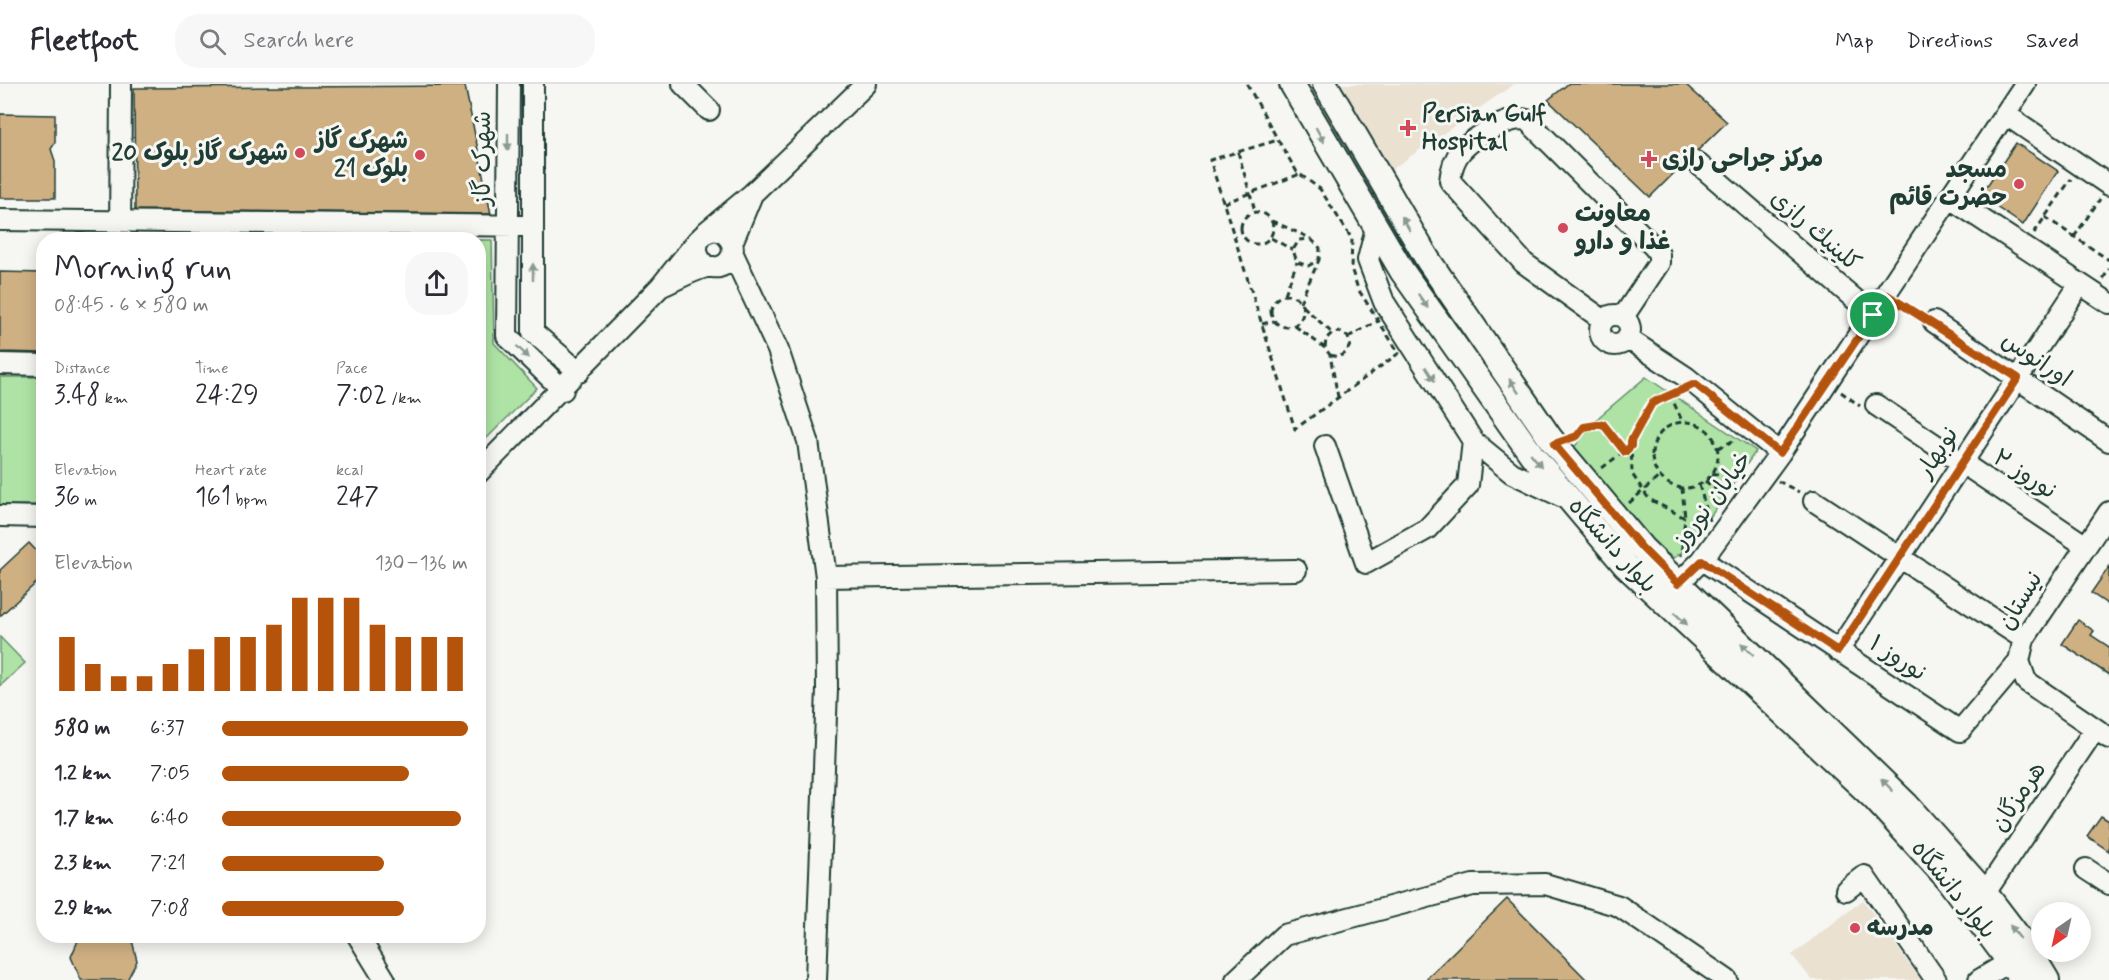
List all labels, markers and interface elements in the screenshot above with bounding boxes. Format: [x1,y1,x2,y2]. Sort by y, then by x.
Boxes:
search box [175,14,595,68]
text: Fleetfoot [30,23,139,60]
icon: search [196,25,229,58]
text: Search here [244,27,354,55]
text: Map [1835,27,1874,55]
text: Directions [1907,27,1993,55]
text: Saved [2026,27,2079,55]
place label: Persian Gulf Hospital [1422,99,1547,158]
street label: شهرک گاز [468,111,499,207]
marker: Persian Gulf Hospital [1399,119,1417,137]
place label: شهرک گاز بلوک 21 [313,125,408,185]
one-way arrow [1315,127,1326,143]
one-way arrow [504,133,513,152]
place label: شهرک گاز بلوک 20 [112,137,288,169]
place label: مرکز جراحی رازی [1662,144,1823,175]
marker: شهرک گاز بلوک 20 [293,146,307,160]
marker: شهرک گاز بلوک 21 [413,148,427,162]
marker: مرکز جراحی رازی [1640,150,1658,168]
place label: مسجد حضرت قائم [1889,155,2007,215]
marker: مسجد حضرت قائم [2012,177,2026,191]
street label: كلينيك رازی [1763,183,1867,279]
place label: معاونت غذا و دارو [1574,199,1670,258]
one-way arrow [1402,215,1412,232]
marker: معاونت غذا و دارو [1556,221,1570,235]
text: Morning run [54,247,232,291]
button: share [405,252,468,315]
one-way arrow [528,262,538,281]
pin [1847,289,1898,340]
text: 08:45 · 6 × 580 m [54,292,209,319]
one-way arrow [1417,293,1429,309]
icon: arrive [1856,298,1889,331]
street label: اورانوس [1995,325,2077,395]
one-way arrow [516,344,530,358]
text: Distance [54,358,110,379]
text: Time [195,358,229,379]
text: Pace [336,358,368,379]
one-way arrow [1425,366,1436,382]
one-way arrow [1509,378,1520,394]
text: 3.48 [54,379,101,413]
text: 24:29 [195,379,259,413]
text: 7:02 [336,379,387,413]
text: km [101,388,128,409]
text: /km [387,388,422,409]
street label: نوبهار [1909,421,1966,486]
street label: نوروز ۲ [1987,443,2063,507]
street label: خیابان نوروز [1665,445,1760,557]
one-way arrow [1530,452,1542,467]
text: Elevation [54,460,117,481]
text: Heart rate [195,460,267,481]
text: kcal [336,460,363,481]
text: 36 [54,481,80,515]
text: 161 [195,481,231,515]
text: 247 [336,481,379,515]
text: m [80,490,97,511]
text: bpm [231,490,268,511]
street label: بلوار دانشگاه [1561,491,1663,601]
text: Elevation [54,550,133,577]
text: 130–136 m [375,550,468,577]
street label: نیستان [1991,566,2051,636]
one-way arrow [1673,612,1688,625]
street label: نوروز ۱ [1863,629,1933,689]
one-way arrow [1740,642,1754,656]
text: 580 m [54,715,110,742]
text: 6:37 [150,715,185,742]
street label: هرمزگان [1984,756,2054,838]
text: 1.2 km [54,760,111,787]
text: 7:05 [150,760,189,787]
one-way arrow [1880,778,1894,792]
text: 1.7 km [54,805,114,832]
text: 6:40 [150,805,189,832]
street label: بلوار دانشگاه [1904,834,2002,946]
text: 2.3 km [54,850,112,877]
text: 7:21 [150,850,186,877]
text: 2.9 km [54,895,112,922]
text: 7:08 [150,895,190,922]
north arrow [2031,902,2091,962]
map controls [2031,902,2091,962]
place label: مدرسه [1867,913,1934,944]
marker: مدرسه [1848,921,1862,935]
one-way arrow [2009,924,2021,939]

